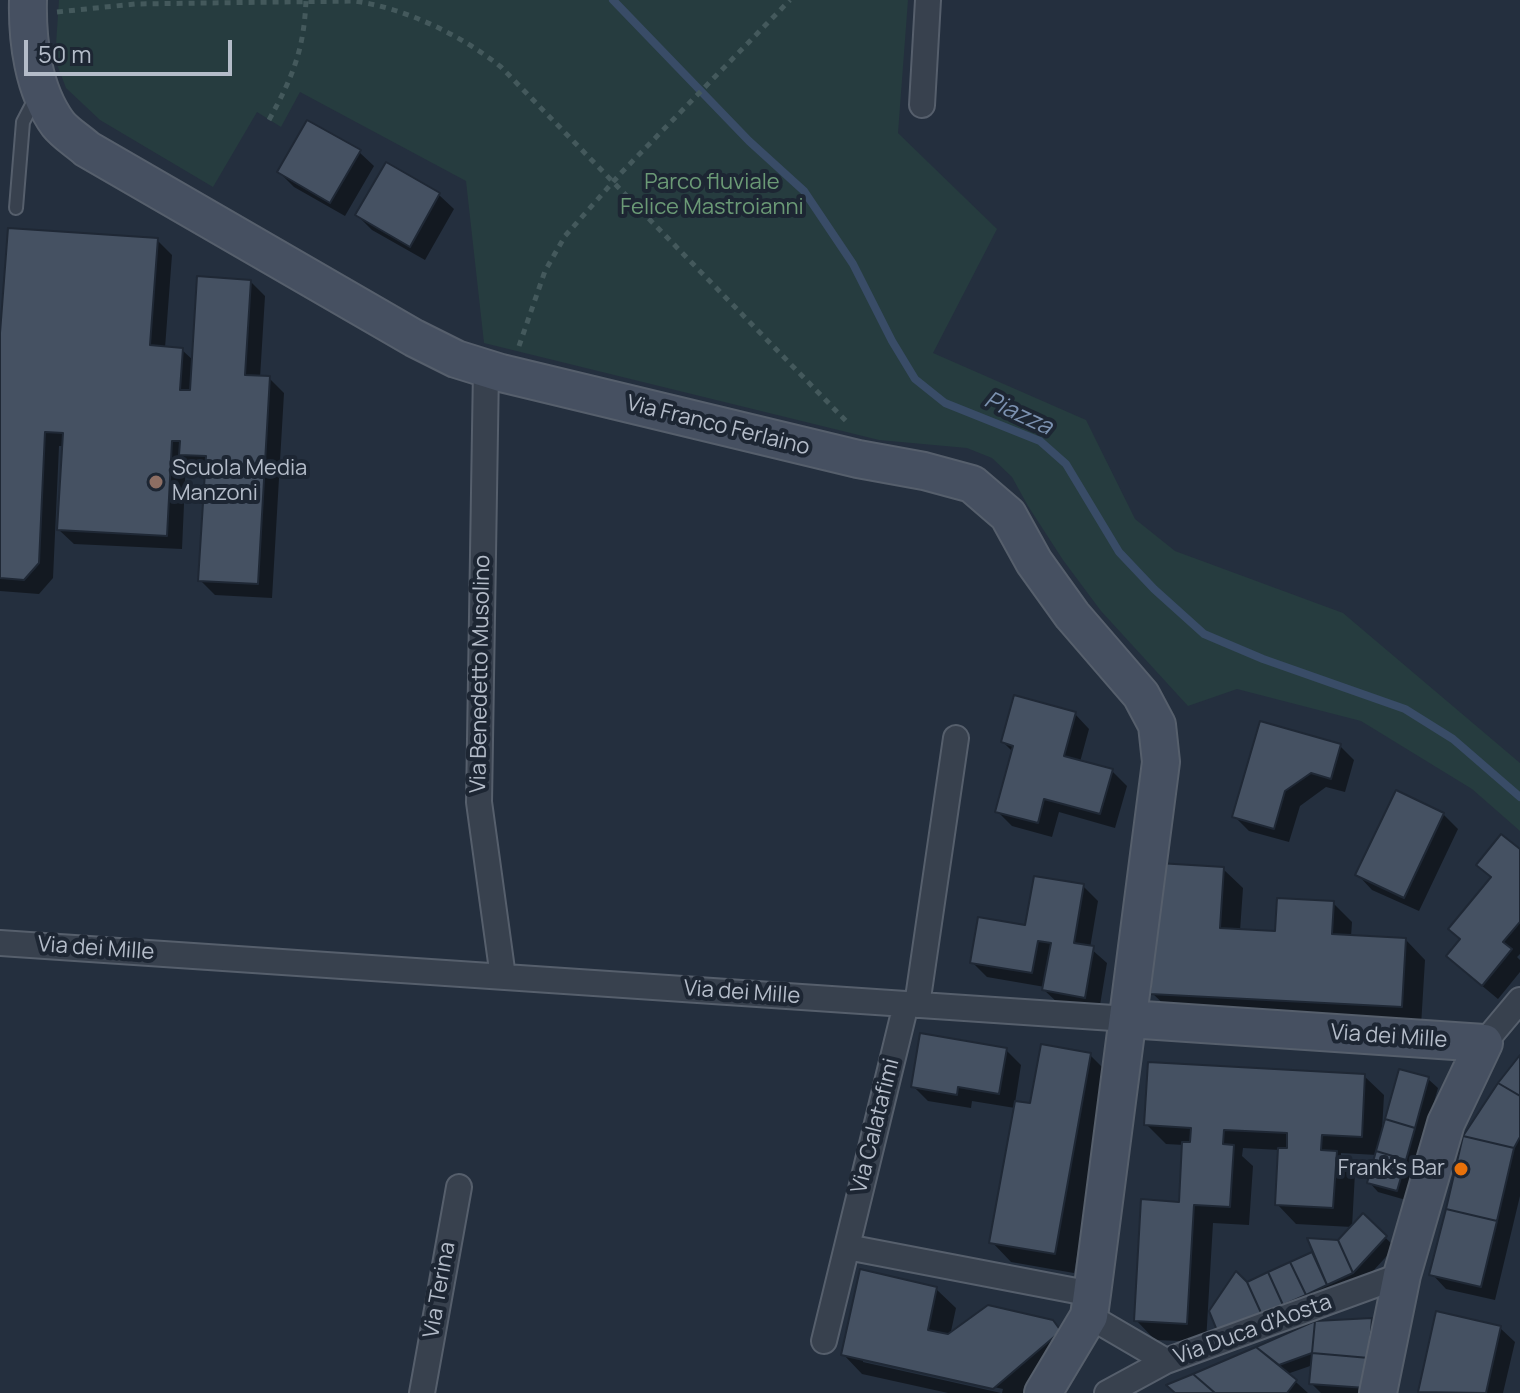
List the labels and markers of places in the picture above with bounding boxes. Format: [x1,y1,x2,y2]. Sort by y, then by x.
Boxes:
place label: Scuola Media Manzoni [172,456,307,508]
marker: Scuola Media Manzoni [147,473,165,491]
place label: Frank's Bar [1338,1156,1445,1182]
marker: Frank's Bar [1452,1160,1470,1178]

